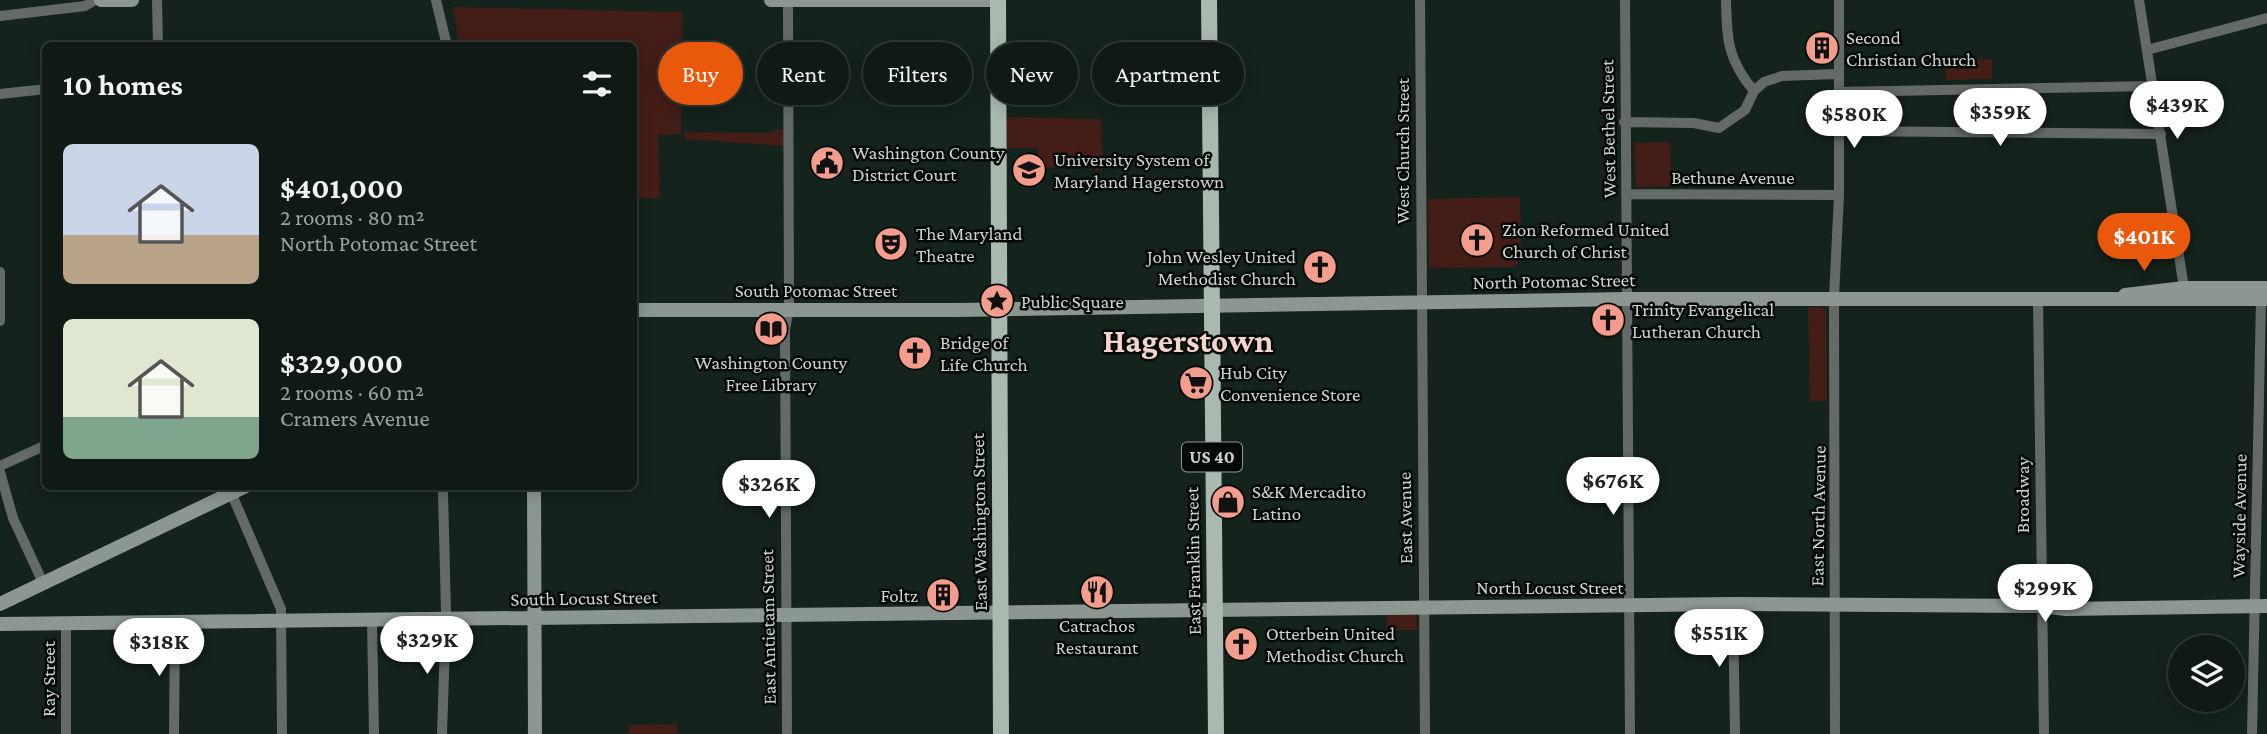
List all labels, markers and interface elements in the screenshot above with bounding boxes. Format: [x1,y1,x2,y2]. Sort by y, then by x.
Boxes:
place label: Second Christian Church [1846,27,1976,70]
building icon: Second Christian Church [1803,29,1841,67]
chip: Buy [658,42,743,105]
chip: Rent [757,42,849,105]
chip: Filters [863,42,972,105]
chip: New [986,42,1078,105]
chip: Apartment [1092,42,1244,105]
street label: West Bethel Street [1596,59,1620,199]
icon: filters [578,65,616,103]
text: 10 homes [63,68,183,101]
street label: West Church Street [1392,77,1413,224]
pin: $439K [2128,82,2226,141]
pin: $359K [1951,88,2049,148]
pin: $580K [1805,90,1903,150]
text: $439K [2146,91,2208,117]
text: $359K [1969,98,2031,124]
text: $580K [1822,100,1886,126]
place label: Washington County District Court [852,142,1005,185]
public building icon: Washington County District Court [808,144,846,182]
place label: University System of Maryland Hagerstown [1054,149,1224,192]
school or university icon: University System of Maryland Hagerstown [1010,151,1048,189]
street label: Bethune Avenue [1671,167,1795,188]
text: $401,000 [280,171,403,204]
icon: home [119,172,203,256]
text: 2 rooms · 80 m² [280,204,425,230]
pin: $401K [2095,214,2193,273]
place label: Zion Reformed United Church of Christ [1502,219,1670,262]
church icon: Zion Reformed United Church of Christ [1458,221,1496,259]
place label: The Maryland Theatre [916,223,1023,266]
text: $401K [2113,223,2175,249]
theatre icon: The Maryland Theatre [872,225,910,263]
text: North Potomac Street [280,230,477,256]
place label: John Wesley United Methodist Church [1145,246,1296,289]
church icon: John Wesley United Methodist Church [1301,248,1339,286]
street label: North Potomac Street [1472,269,1636,293]
street label: South Potomac Street [735,280,898,301]
place icon: Public Square [978,282,1016,320]
place label: Public Square [1021,291,1124,312]
place label: Trinity Evangelical Lutheran Church [1632,299,1774,342]
church icon: Trinity Evangelical Lutheran Church [1589,301,1627,339]
library icon: Washington County Free Library [752,310,790,348]
district label: Hagerstown [1103,322,1273,359]
place label: Bridge of Life Church [940,332,1028,375]
church icon: Bridge of Life Church [896,334,934,372]
text: $329,000 [280,346,403,379]
icon: home [119,347,203,431]
place label: Washington County Free Library [695,352,847,395]
place label: Hub City Convenience Store [1220,362,1360,405]
supermarket icon: Hub City Convenience Store [1177,364,1215,402]
text: 2 rooms · 60 m² [280,379,424,405]
text: Cramers Avenue [280,405,430,431]
street label: East Washington Street [967,432,991,611]
road number: US 40 [1182,443,1242,472]
street label: East North Avenue [1806,445,1830,587]
street label: Wayside Avenue [2227,454,2251,578]
street label: Broadway [2012,457,2033,533]
pin: $676K [1564,458,1662,517]
pin: $326K [720,461,818,520]
text: $676K [1582,467,1644,493]
text: $326K [738,470,800,496]
street label: East Avenue [1394,472,1416,564]
place label: S&K Mercadito Latino [1252,481,1366,524]
shop icon: S&K Mercadito Latino [1209,483,1247,521]
street label: East Franklin Street [1181,486,1205,635]
street label: East Antietam Street [756,548,780,705]
pin: $299K [1996,564,2094,624]
restaurant icon: Catrachos Restaurant [1078,573,1116,611]
text: $299K [2014,574,2076,600]
building icon: Foltz [924,576,962,614]
street label: North Locust Street [1476,577,1624,598]
place label: Foltz [880,585,918,606]
street label: South Locust Street [510,586,658,610]
pin: $551K [1670,610,1768,669]
place label: Catrachos Restaurant [1056,615,1139,658]
pin: $329K [378,616,476,676]
pin: $318K [110,618,208,678]
text: $551K [1691,619,1747,645]
place label: Otterbein United Methodist Church [1266,623,1404,666]
church icon: Otterbein United Methodist Church [1222,625,1260,663]
text: $329K [396,626,458,652]
text: $318K [129,628,189,654]
map controls [2168,635,2245,712]
button: layers [2168,635,2245,712]
street label: Ray Street [38,640,59,717]

